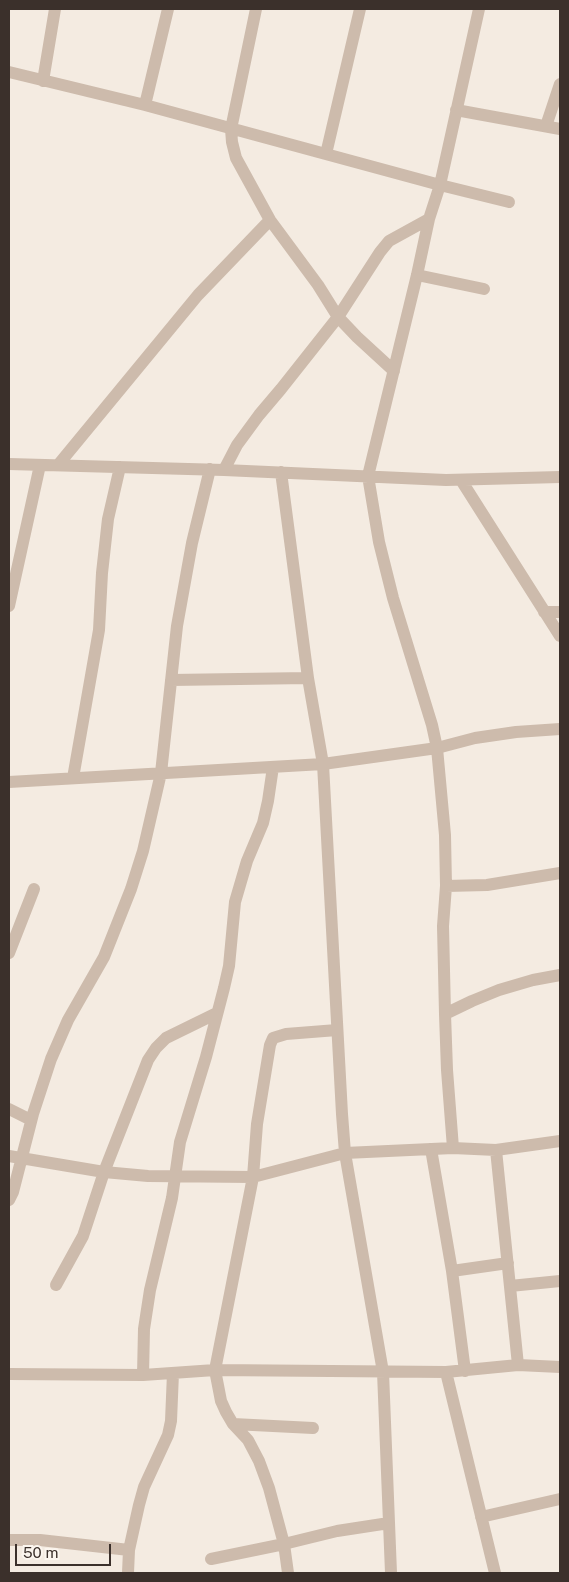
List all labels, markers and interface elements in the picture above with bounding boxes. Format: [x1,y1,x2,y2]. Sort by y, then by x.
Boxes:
scale bar [18,1534,114,1566]
text: 50 m [23,1544,58,1561]

